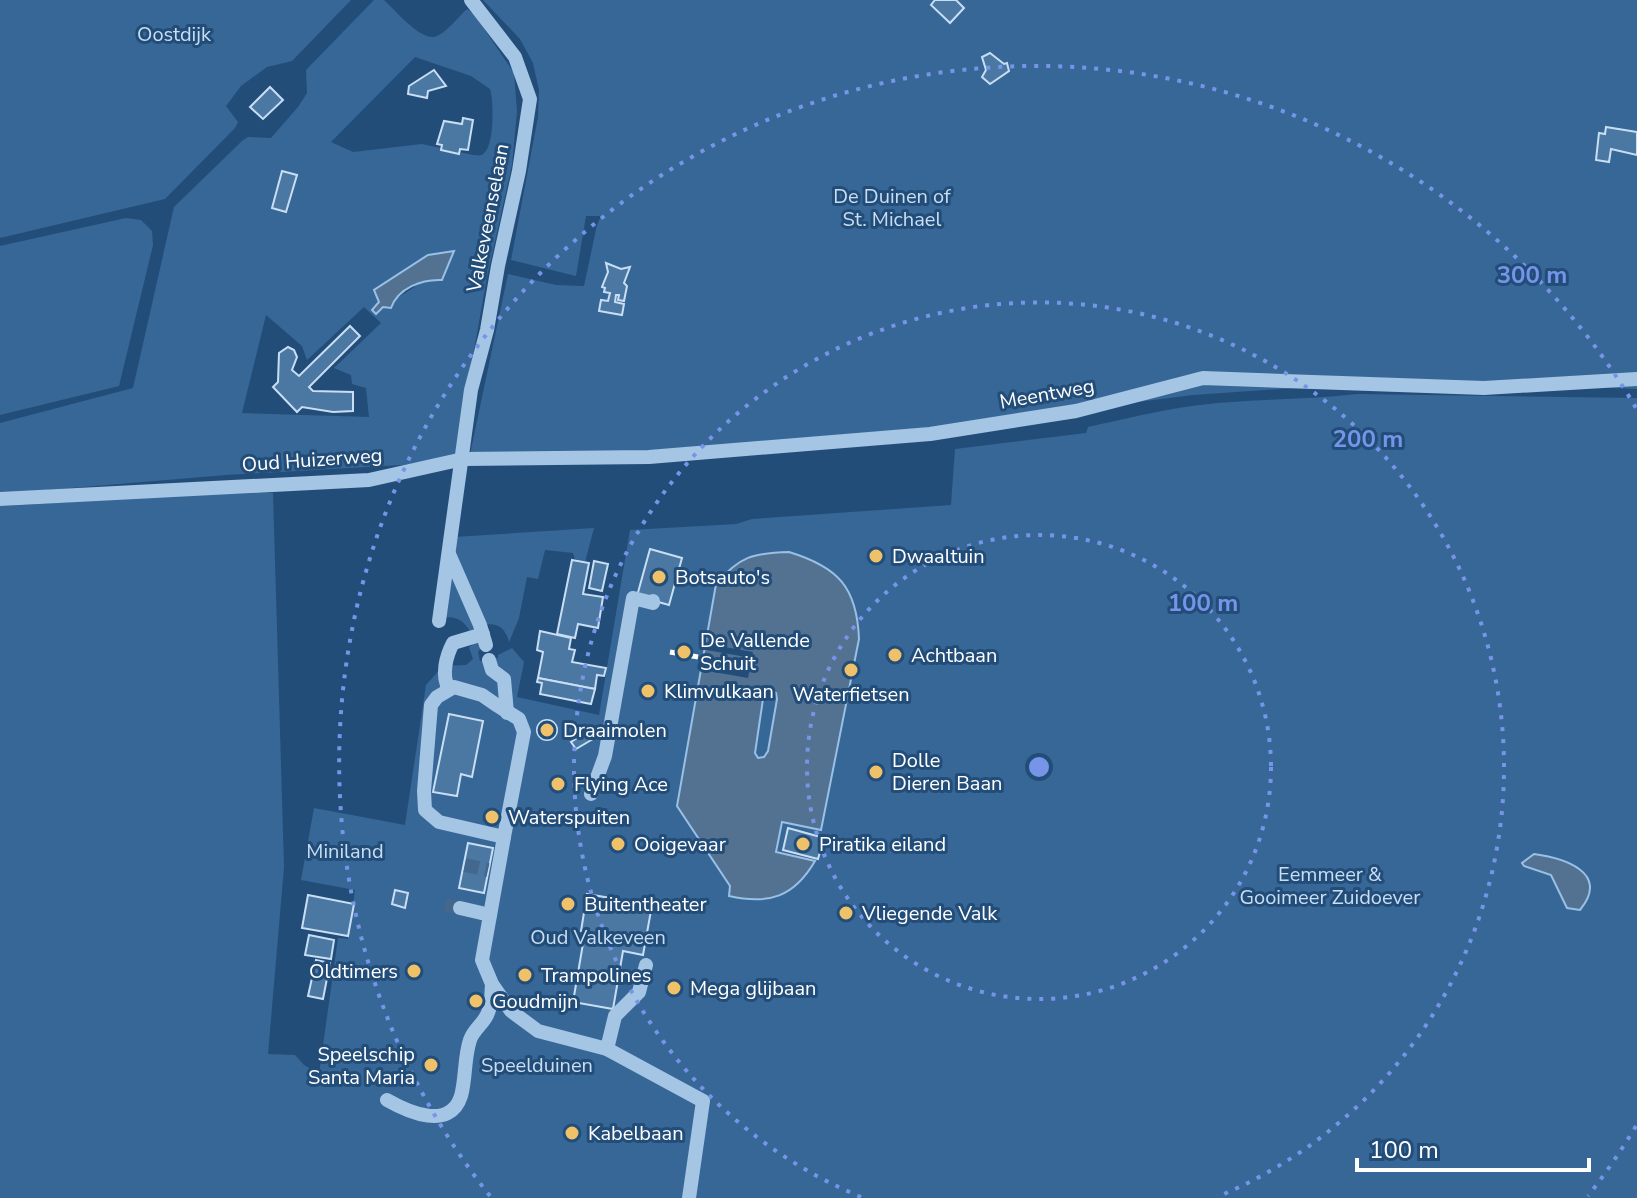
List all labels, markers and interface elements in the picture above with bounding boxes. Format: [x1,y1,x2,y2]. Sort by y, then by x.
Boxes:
park label: Oostdijk [137,21,212,48]
street label: Valkeveenselaan [460,141,516,296]
park label: De Duinen of St. Michael [833,183,951,233]
text: 300 m [1497,259,1567,291]
street label: Meentweg [997,372,1097,416]
text: 200 m [1333,423,1403,455]
street label: Oud Huizerweg [241,442,383,478]
place label: Dwaaltuin [892,543,985,570]
marker: Dwaaltuin [867,547,885,565]
place label: Botsauto's [675,564,770,591]
marker: Botsauto's [650,568,668,586]
text: 100 m [1168,587,1238,619]
place label: De Vallende Schuit [700,627,810,677]
place label: Achtbaan [911,642,997,669]
marker: De Vallende Schuit [675,643,693,661]
marker: Achtbaan [886,646,904,664]
marker: Waterfietsen [842,661,860,679]
place label: Klimvulkaan [664,678,774,705]
place label: Waterfietsen [792,681,910,708]
marker: Klimvulkaan [639,682,657,700]
place label: Draaimolen [563,717,667,744]
marker: Draaimolen [538,721,556,739]
place label: Dolle Dieren Baan [892,747,1002,797]
centre of rings [1025,753,1053,781]
marker: Dolle Dieren Baan [867,763,885,781]
place label: Flying Ace [574,771,668,798]
marker: Flying Ace [549,775,567,793]
place label: Waterspuiten [508,804,630,831]
marker: Waterspuiten [483,808,501,826]
place label: Ooigevaar [634,831,726,858]
place label: Piratika eiland [819,831,946,858]
marker: Ooigevaar [609,835,627,853]
marker: Piratika eiland [794,835,812,853]
park label: Miniland [306,838,384,865]
park label: Eemmeer & Gooimeer Zuidoever [1240,861,1420,911]
place label: Buitentheater [584,891,707,918]
marker: Buitentheater [559,895,577,913]
place label: Vliegende Valk [861,900,998,927]
marker: Vliegende Valk [837,904,855,922]
park label: Oud Valkeveen [530,924,666,951]
place label: Oldtimers [309,958,398,985]
marker: Oldtimers [405,962,423,980]
place label: Trampolines [541,962,651,989]
marker: Trampolines [516,966,534,984]
place label: Mega glijbaan [690,975,816,1002]
marker: Mega glijbaan [665,979,683,997]
place label: Goudmijn [492,988,578,1015]
marker: Goudmijn [467,992,485,1010]
place label: Speelschip Santa Maria [308,1041,415,1091]
park label: Speelduinen [481,1052,593,1079]
marker: Speelschip Santa Maria [422,1056,440,1074]
place label: Kabelbaan [588,1120,684,1147]
scale bar [1357,1122,1589,1172]
marker: Kabelbaan [563,1124,581,1142]
text: 100 m [1369,1134,1439,1166]

